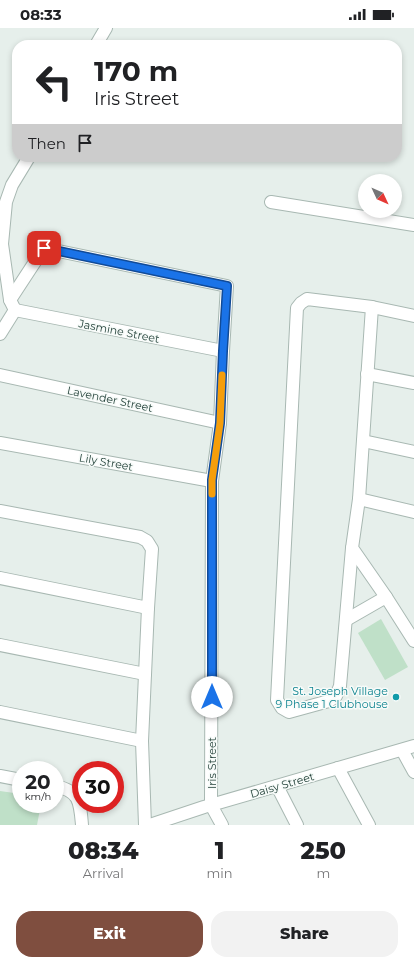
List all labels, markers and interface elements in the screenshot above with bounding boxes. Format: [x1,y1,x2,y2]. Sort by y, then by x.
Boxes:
text: 08:33 [20,5,62,24]
text: 170 m [94,54,178,88]
icon: left [28,56,80,108]
text: Iris Street [94,88,179,110]
icon: arrive [74,132,96,154]
text: Then [28,134,66,153]
north arrow [358,174,402,218]
map controls [358,174,402,218]
pin [27,231,61,265]
icon: arrive [33,237,55,259]
street label: Jasmine Street [76,316,161,346]
street label: Lavender Street [66,383,155,415]
street label: Lily Street [78,450,135,474]
position arrow [191,676,233,718]
place label: St. Joseph Village 9 Phase 1 Clubhouse [276,684,388,711]
marker: St. Joseph Village 9 Phase 1 Clubhouse [391,692,401,702]
street label: Iris Street [205,736,219,789]
speed limit sign: 30 [72,761,124,813]
street label: Daisy Street [248,769,316,801]
text: 20 [25,770,51,794]
text: km/h [25,790,51,803]
text: 08:34 [68,836,139,865]
text: 1 [215,836,224,865]
text: 250 [301,836,346,865]
text: Arrival [83,865,124,881]
text: min [207,865,233,881]
text: m [316,865,330,881]
button: Exit [16,911,203,957]
button: Share [211,911,398,957]

